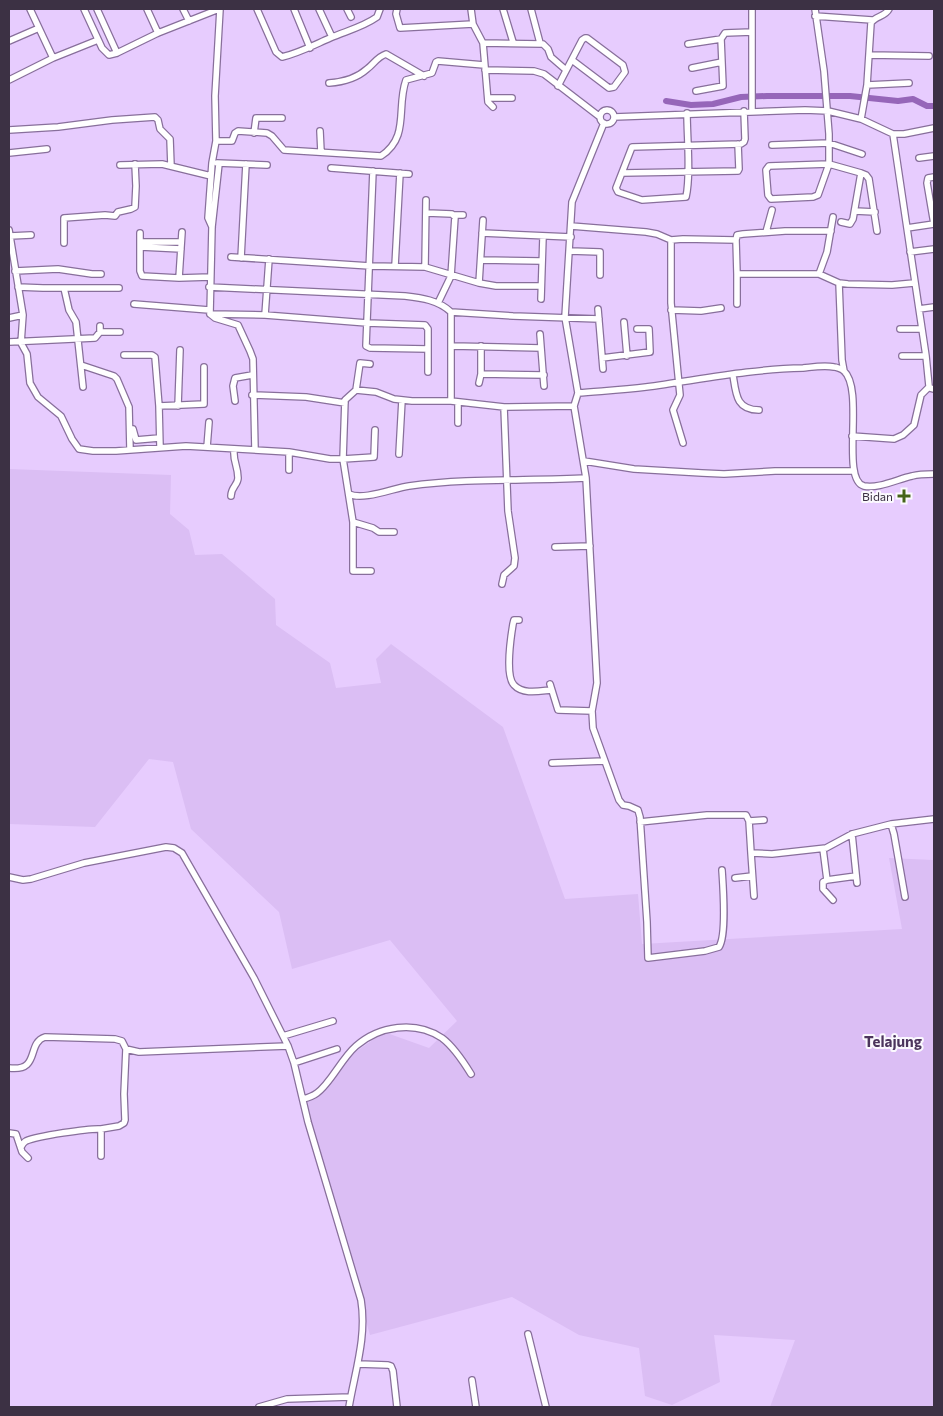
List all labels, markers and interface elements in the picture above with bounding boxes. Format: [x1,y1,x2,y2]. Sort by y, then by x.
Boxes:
place label: Bidan [862,489,893,503]
marker: Bidan [897,489,911,503]
district label: Telajung [864,1032,922,1050]

